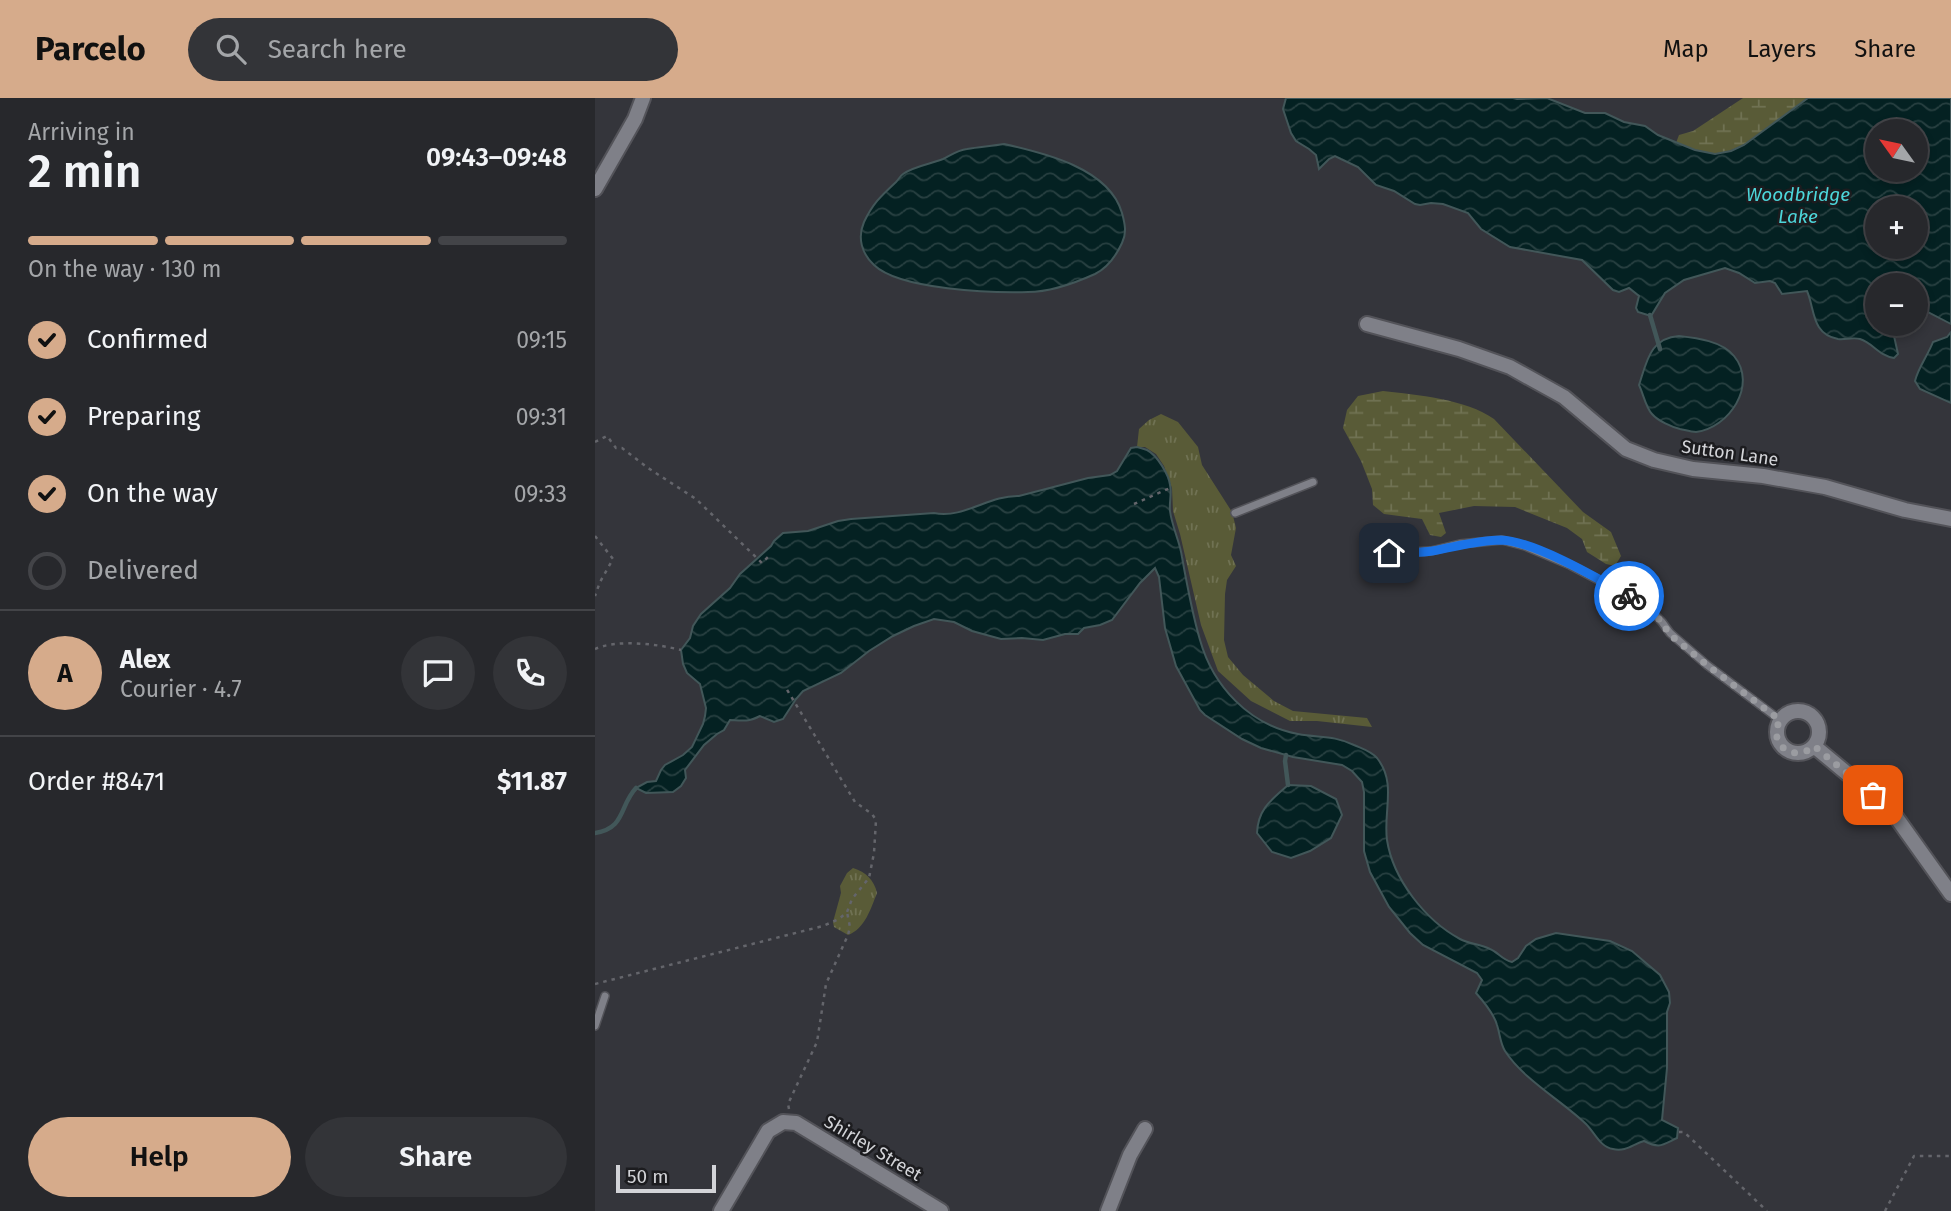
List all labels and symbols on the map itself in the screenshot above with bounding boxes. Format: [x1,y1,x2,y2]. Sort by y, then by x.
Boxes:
north arrow [1865,119,1929,182]
water label: Woodbridge Lake [1746,183,1850,228]
street label: Sutton Lane [1680,435,1780,471]
pin [1359,523,1419,583]
courier [1594,561,1664,631]
pin [1843,765,1903,825]
street label: Shirley Street [820,1110,926,1186]
scale bar [616,1162,716,1194]

